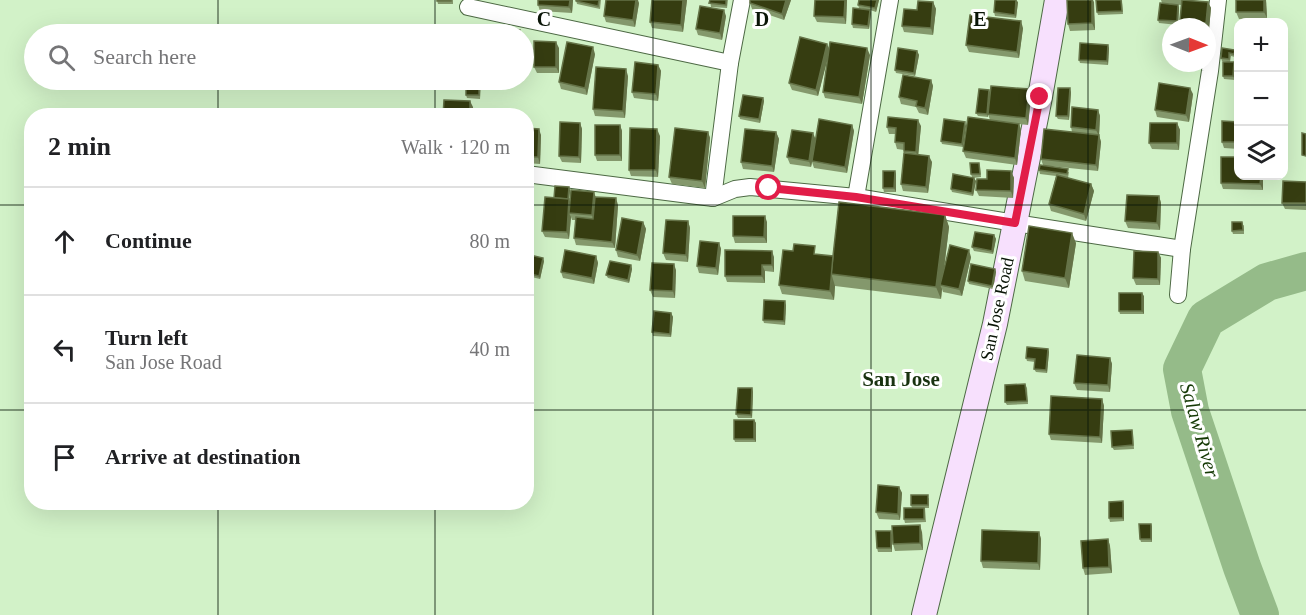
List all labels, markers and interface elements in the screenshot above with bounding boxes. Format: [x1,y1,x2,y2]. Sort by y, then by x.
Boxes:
text: C [537,8,551,30]
text: D [755,8,769,30]
text: E [973,8,987,30]
north arrow [1162,18,1216,72]
map controls [1234,18,1288,180]
button: + [1234,18,1288,72]
search box [24,24,534,90]
icon: search [45,41,78,74]
text: Search here [93,44,196,69]
button: − [1234,72,1288,126]
route end [1026,83,1052,109]
button: layers [1234,126,1288,180]
text: 2 min [48,132,111,161]
text: Walk · 120 m [401,136,510,158]
route start [755,174,781,200]
icon: ahead [48,225,81,258]
text: Continue [105,228,192,253]
text: 80 m [469,230,510,252]
street label: San Jose Road [976,256,1018,362]
text: Turn left [105,325,188,350]
icon: left [48,333,81,366]
text: 40 m [469,338,510,360]
text: San Jose Road [105,351,222,373]
district label: San Jose [862,367,940,391]
water label: Salaw River [1176,380,1224,480]
icon: arrive [48,441,81,474]
text: Arrive at destination [105,444,301,469]

